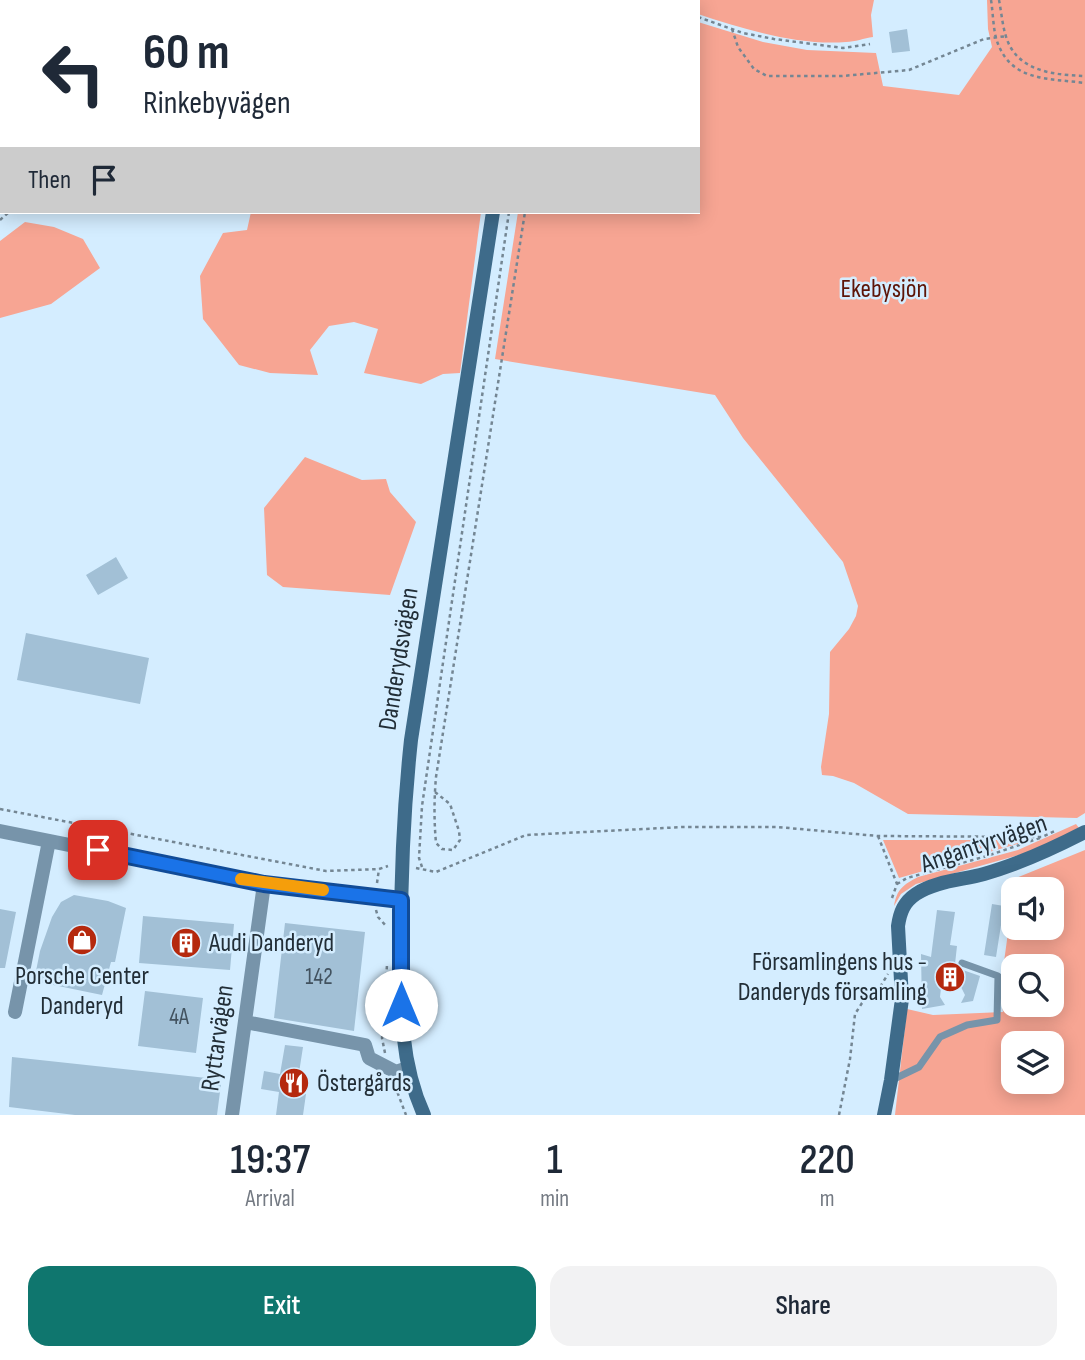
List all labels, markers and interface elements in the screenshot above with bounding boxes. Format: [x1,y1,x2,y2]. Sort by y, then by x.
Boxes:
text: 60 m [143,24,230,83]
icon: left [28,28,119,119]
text: Rinkebyvägen [143,84,291,123]
icon: arrive [85,161,123,199]
text: Then [28,165,71,196]
park label: Ekebysjön [840,274,928,305]
street label: Danderydsvägen [372,585,426,733]
street label: Angantyrvägen [916,808,1051,880]
pin [68,820,128,880]
icon: arrive [79,831,117,869]
map controls [1001,877,1064,1094]
button: sound [1001,877,1064,940]
shop icon: Porsche Center Danderyd [65,923,99,957]
building icon: Audi Danderyd [169,926,203,960]
place label: Audi Danderyd [208,928,334,959]
place label: Församlingens hus - Danderyds församling [738,947,927,1008]
button: search [1001,954,1064,1017]
building icon: Församlingens hus - Danderyds församling [933,960,967,994]
place label: Porsche Center Danderyd [15,961,150,1022]
house number: 142 [305,963,333,991]
position arrow [364,968,438,1042]
street label: Ryttarvägen [195,983,241,1093]
house number: 4A [169,1003,189,1031]
button: layers [1001,1031,1064,1094]
restaurant icon: Östergårds [277,1066,311,1100]
place label: Östergårds [317,1068,411,1099]
text: 19:37 [230,1135,310,1186]
text: 1 [547,1135,563,1186]
text: 220 [799,1135,855,1186]
text: Arrival [245,1185,295,1213]
text: min [540,1185,569,1213]
text: m [820,1185,834,1213]
button: Exit [28,1266,536,1346]
button: Share [550,1266,1057,1346]

